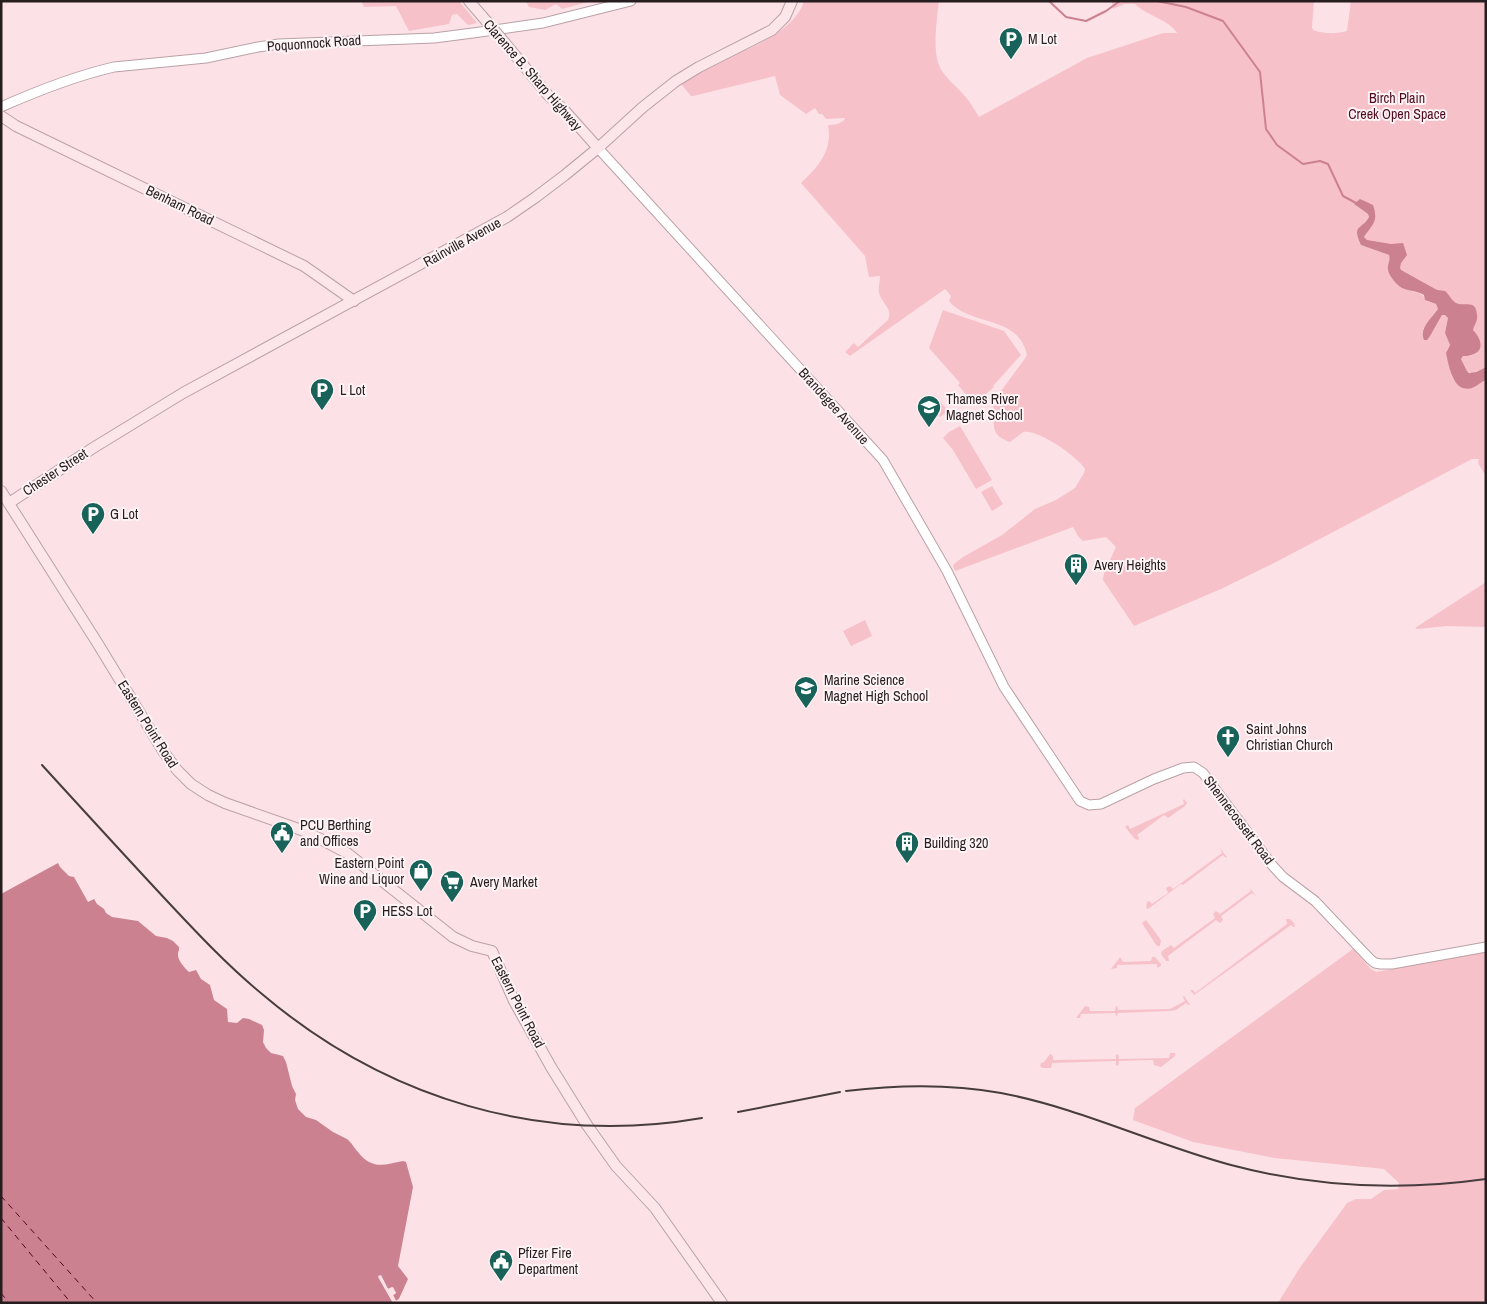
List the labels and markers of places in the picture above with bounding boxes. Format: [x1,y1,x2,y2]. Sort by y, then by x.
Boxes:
parking icon: M Lot [998,26,1024,60]
place label: M Lot [1028,30,1057,48]
parking icon: L Lot [309,377,335,411]
place label: L Lot [340,381,365,399]
place label: Thames River Magnet School [946,390,1023,424]
school or university icon: Thames River Magnet School [916,394,942,428]
parking icon: G Lot [80,501,106,535]
place label: G Lot [110,505,138,523]
building icon: Avery Heights [1063,552,1089,586]
place label: Avery Heights [1093,556,1166,574]
place label: Marine Science Magnet High School [824,671,928,705]
school or university icon: Marine Science Magnet High School [793,675,819,709]
place label: Saint Johns Christian Church [1246,720,1333,754]
church icon: Saint Johns Christian Church [1215,724,1241,758]
place label: PCU Berthing and Offices [300,816,371,850]
public building icon: PCU Berthing and Offices [269,820,295,854]
building icon: Building 320 [894,830,920,864]
place label: Building 320 [924,834,988,852]
place label: Eastern Point Wine and Liquor [319,854,404,888]
shop icon: Eastern Point Wine and Liquor [408,858,434,892]
supermarket icon: Avery Market [439,869,465,903]
place label: Avery Market [469,873,537,891]
parking icon: HESS Lot [352,898,378,932]
place label: HESS Lot [382,902,432,920]
place label: Pfizer Fire Department [518,1244,578,1278]
public building icon: Pfizer Fire Department [488,1248,514,1282]

